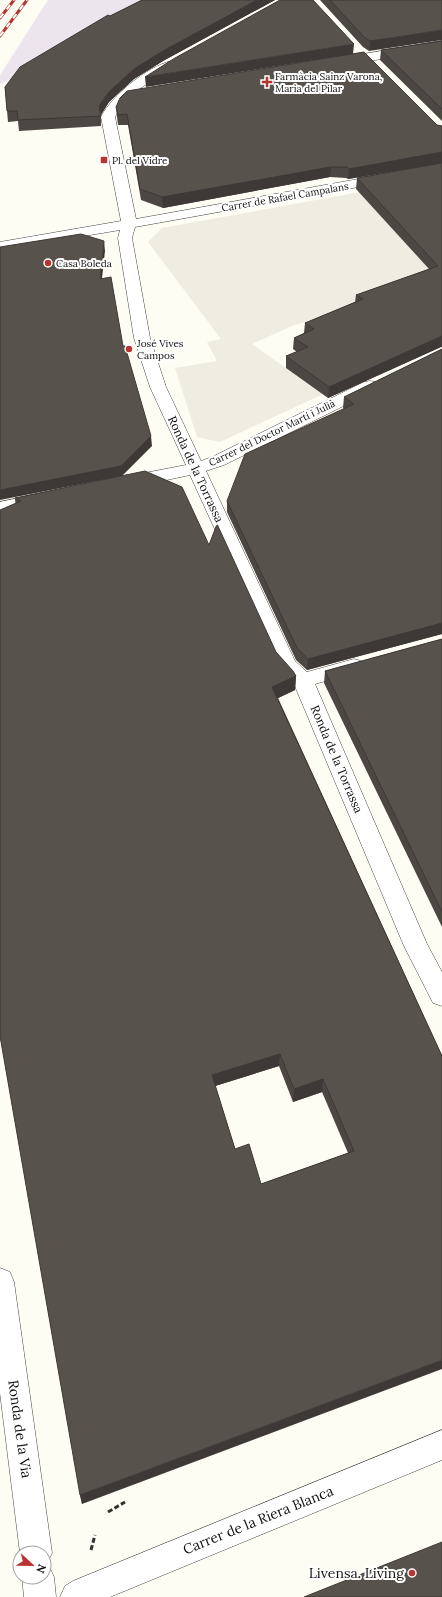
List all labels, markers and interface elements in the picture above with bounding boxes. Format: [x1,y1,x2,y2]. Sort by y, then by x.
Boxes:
place label: Farmàcia Sainz Varona, Maria del Pilar [275,70,382,95]
marker: Farmàcia Sainz Varona, Maria del Pilar [262,77,272,87]
place label: Pl. del Vidre [112,154,168,167]
marker: Pl. del Vidre [99,155,109,165]
street label: Carrer de Rafael Campalans [220,179,350,215]
place label: Casa Boleda [56,257,112,270]
marker: Casa Boleda [43,258,53,268]
place label: José Vives Campos [136,337,184,362]
marker: José Vives Campos [124,344,134,354]
street label: Carrer del Doctor Martí i Julià [207,397,337,469]
street label: Ronda de la Torrassa [165,413,227,525]
street label: Ronda de la Torrassa [308,703,366,815]
street label: Ronda de la Via [4,1379,36,1479]
street label: Carrer de la Riera Blanca [180,1482,336,1558]
north arrow [12,1545,52,1585]
text: N [33,1562,49,1576]
place label: Livensa. Living [309,1564,404,1582]
marker: Livensa. Living [407,1568,417,1578]

